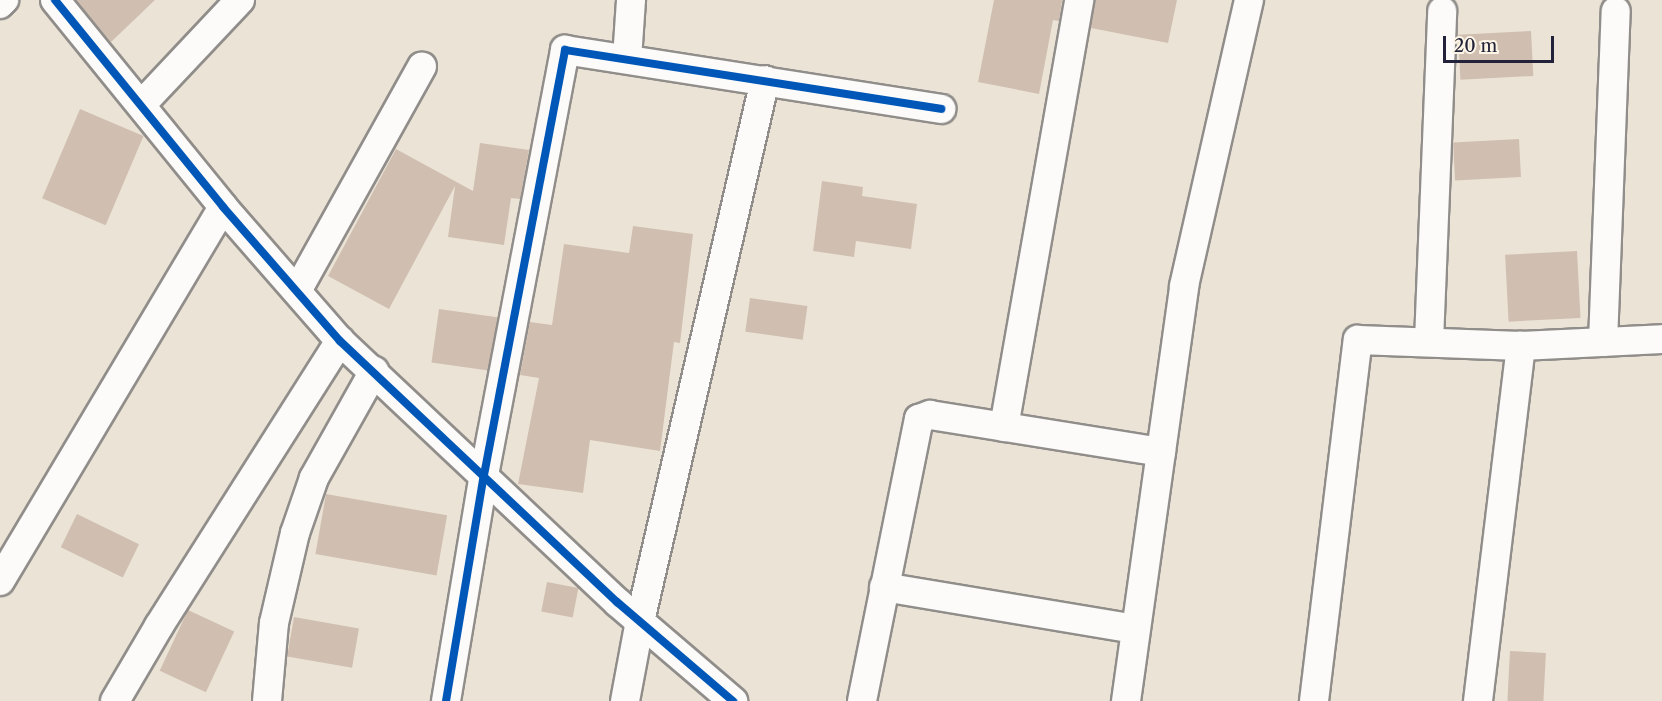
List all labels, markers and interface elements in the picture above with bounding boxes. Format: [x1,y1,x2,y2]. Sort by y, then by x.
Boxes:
scale bar [1446,24,1557,62]
text: 20 m [1454,35,1497,57]

